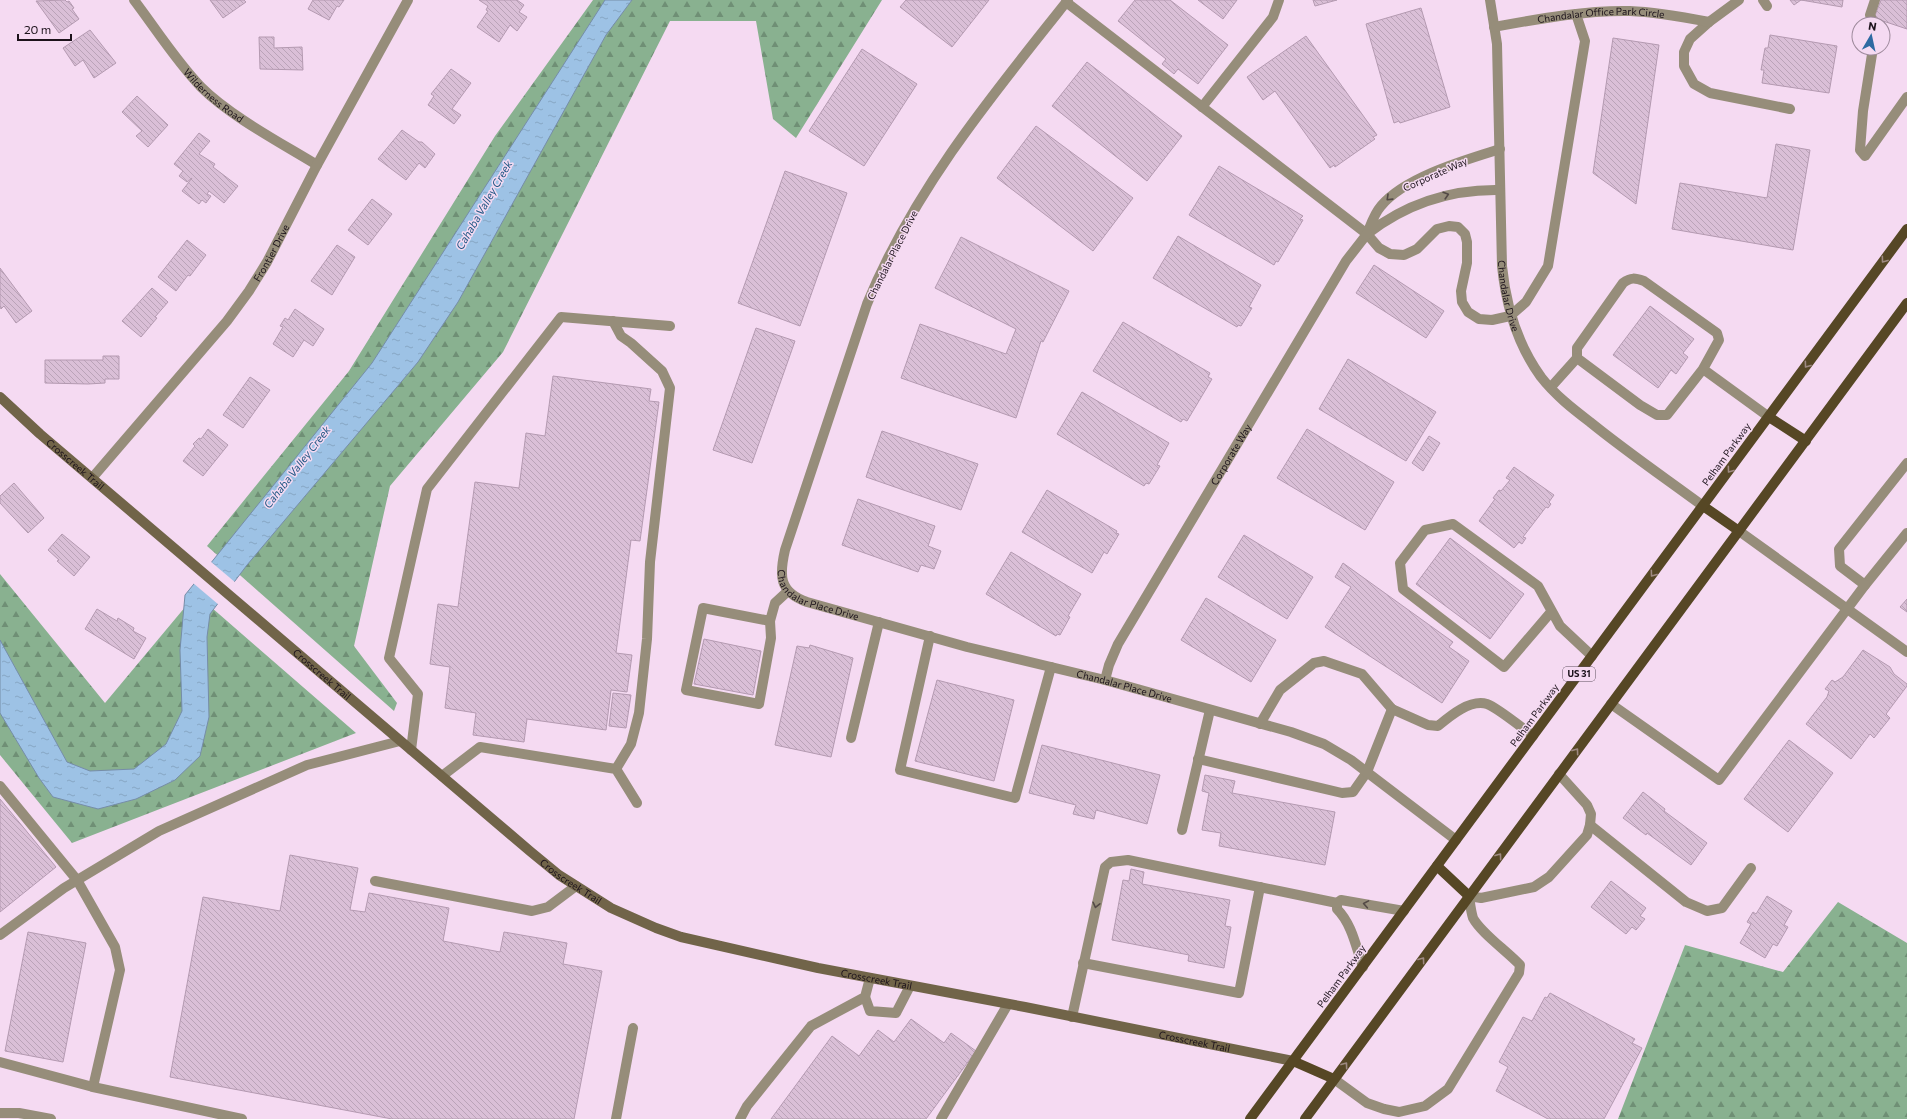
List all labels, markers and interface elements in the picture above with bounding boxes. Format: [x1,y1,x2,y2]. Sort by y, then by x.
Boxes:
street label: Chandalar Office Park Circle [1536,5,1665,25]
scale bar [18,16,71,42]
north arrow [1851,16,1891,56]
text: N [1868,19,1878,33]
text: 20 m [24,22,51,36]
street label: Wilderness Road [181,66,246,125]
street label: Corporate Way [1401,154,1469,194]
water label: Cahaba Valley Creek [453,157,515,252]
one-way arrow [1442,191,1449,200]
one-way arrow [1386,193,1393,200]
street label: Chandalar Place Drive [864,208,920,302]
street label: Frontier Drive [251,222,291,284]
one-way arrow [1881,256,1889,263]
street label: Chandalar Drive [1496,260,1522,333]
one-way arrow [1804,361,1812,368]
street label: Pelham Parkway [1699,420,1753,488]
water label: Cahaba Valley Creek [260,422,333,510]
street label: Corporate Way [1208,422,1254,487]
street label: Crosscreek Trail [44,436,107,492]
one-way arrow [1728,465,1735,472]
street label: Chandalar Place Drive [776,569,860,622]
one-way arrow [1651,570,1658,577]
street label: Crosscreek Trail [291,646,354,702]
street label: Chandalar Place Drive [1075,667,1174,705]
road number: US 31 [1563,667,1595,681]
street label: Pelham Parkway [1507,681,1561,749]
one-way arrow [1571,749,1578,756]
one-way arrow [1494,853,1501,860]
street label: Crosscreek Trail [538,856,604,907]
one-way arrow [1363,900,1369,909]
one-way arrow [1093,901,1101,908]
street label: Pelham Parkway [1314,942,1368,1010]
one-way arrow [1417,958,1424,965]
street label: Crosscreek Trail [840,966,913,992]
street label: Crosscreek Trail [1158,1028,1231,1054]
one-way arrow [1340,1062,1347,1069]

